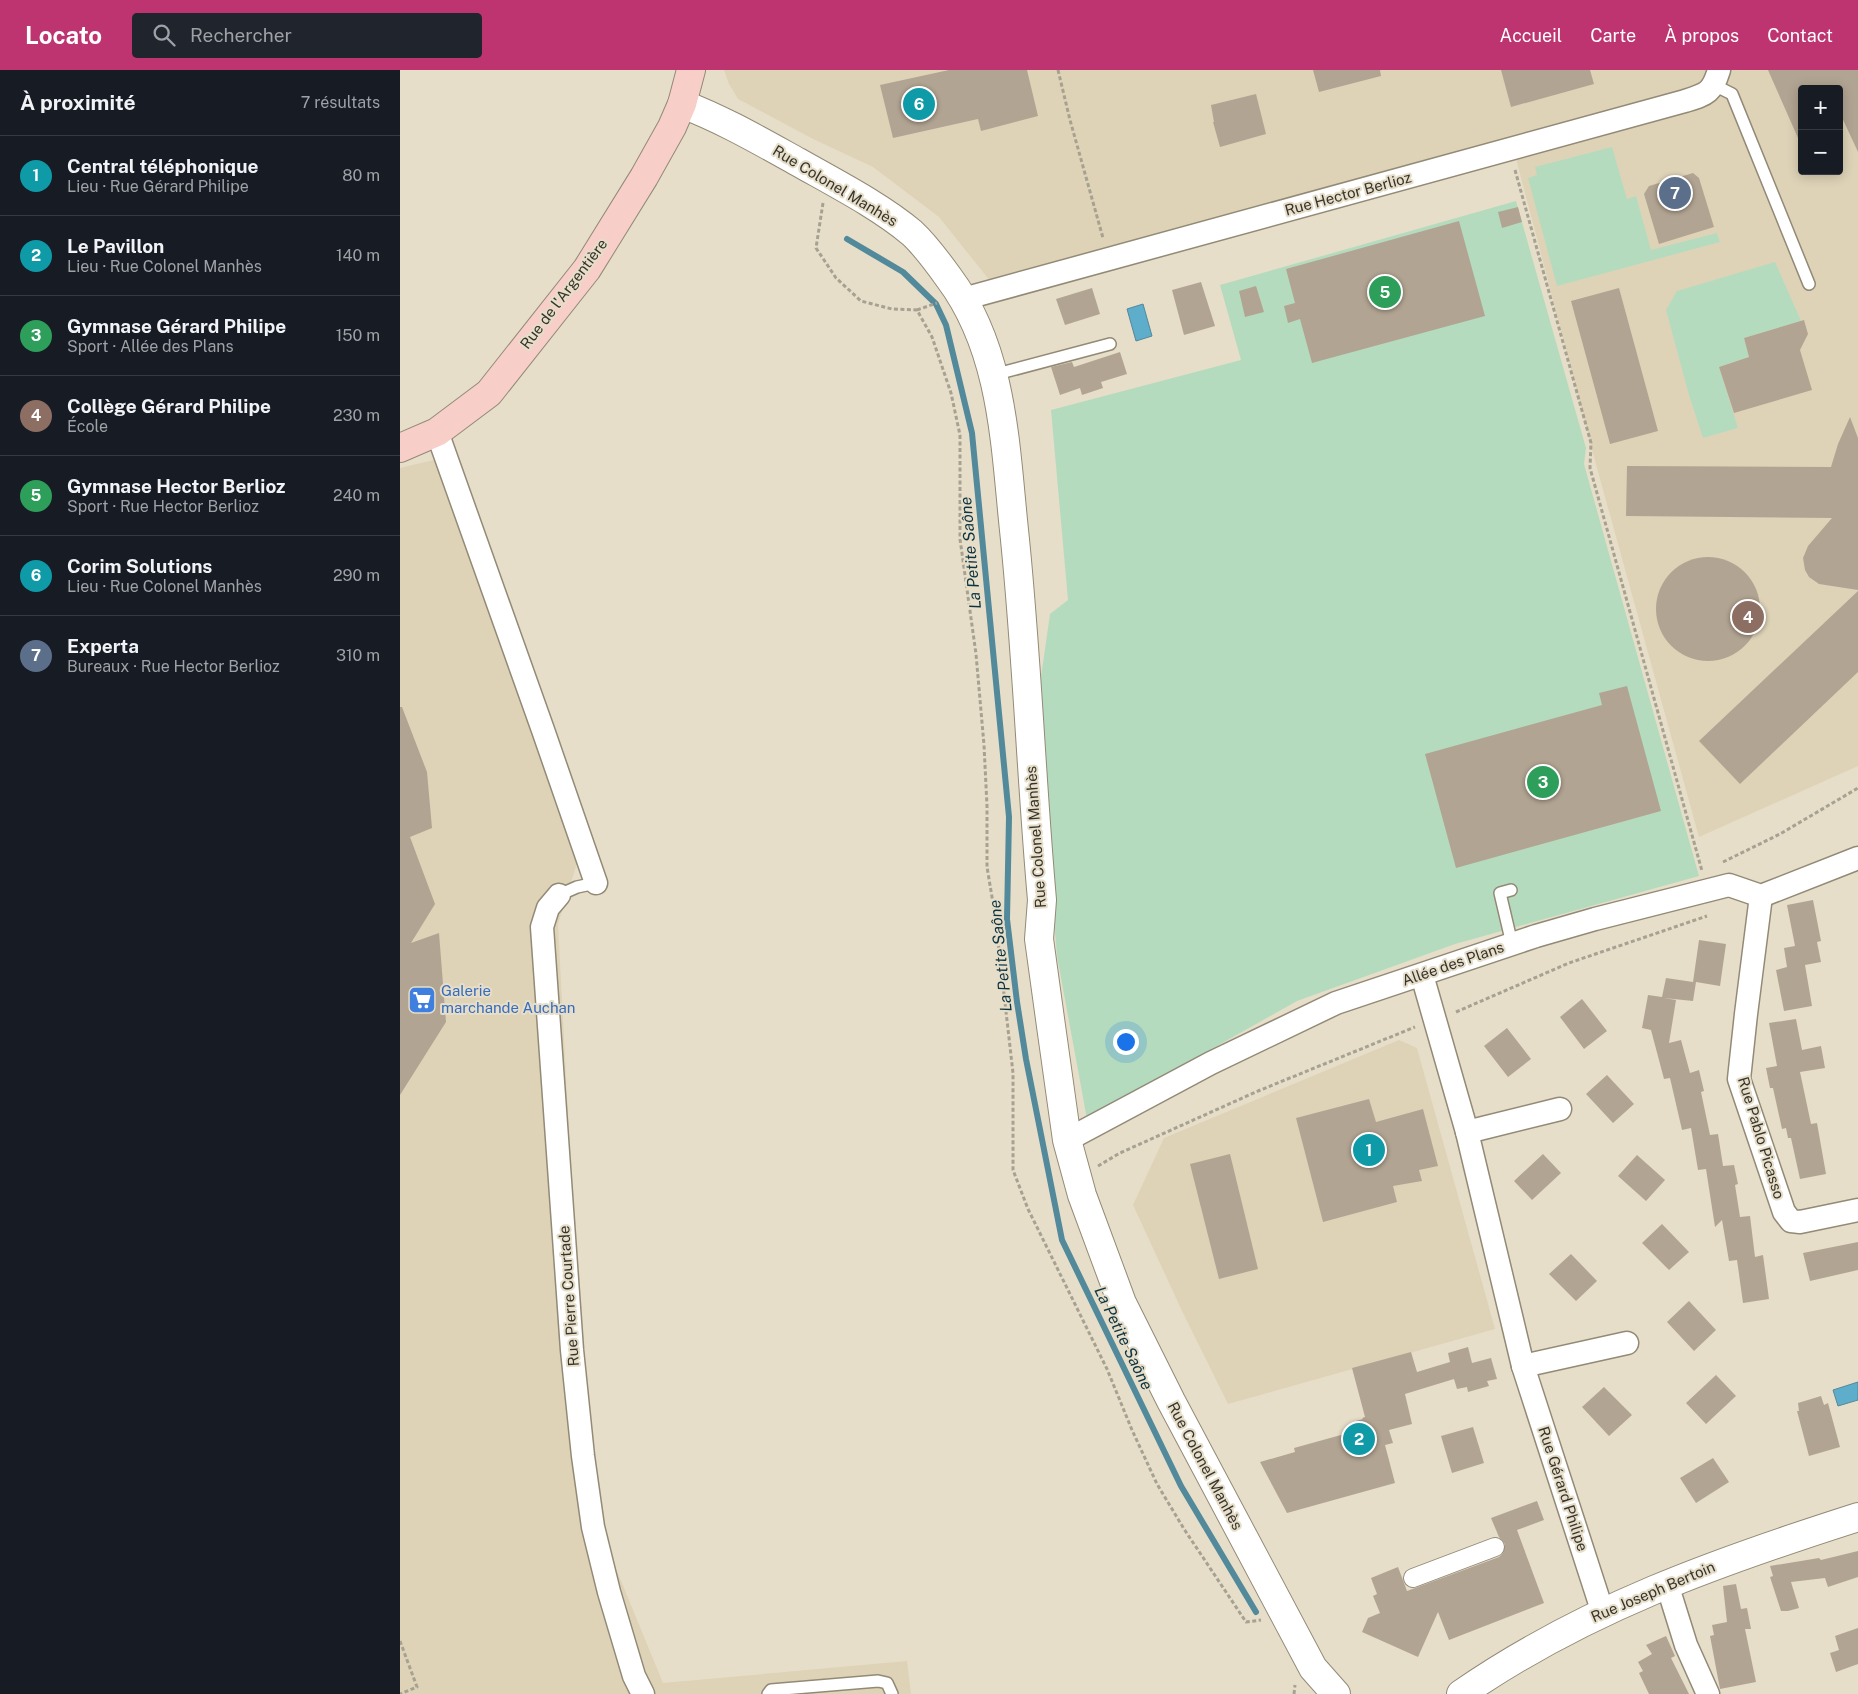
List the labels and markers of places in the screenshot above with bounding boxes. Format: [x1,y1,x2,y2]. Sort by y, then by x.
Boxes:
pin: 6 [903,85,935,123]
pin: 7 [1659,174,1691,212]
pin: 5 [1369,273,1401,311]
pin: 4 [1732,598,1764,636]
pin: 3 [1527,763,1559,801]
place label: Galerie marchande Auchan [441,982,575,1016]
supermarket icon: Galerie marchande Auchan [407,985,437,1015]
pin: 1 [1353,1131,1385,1169]
pin: 2 [1343,1420,1375,1458]

